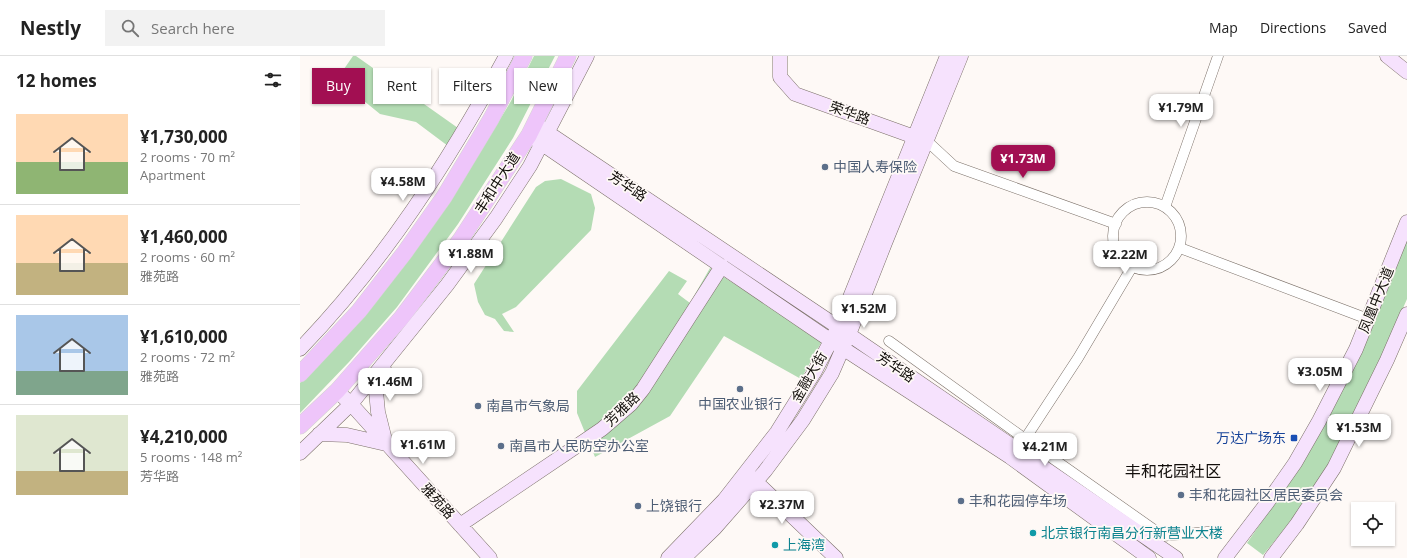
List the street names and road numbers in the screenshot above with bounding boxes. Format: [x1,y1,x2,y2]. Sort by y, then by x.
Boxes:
street label: 荣华路 [827,96,873,129]
street label: 丰和中大道 [470,148,524,217]
street label: 芳华路 [606,166,651,205]
street label: 凤凰中大道 [1354,264,1397,336]
street label: 芳华路 [874,347,919,386]
street label: 金融大街 [786,348,831,406]
street label: 芳雅路 [600,387,643,430]
street label: 雅苑路 [417,479,459,523]

